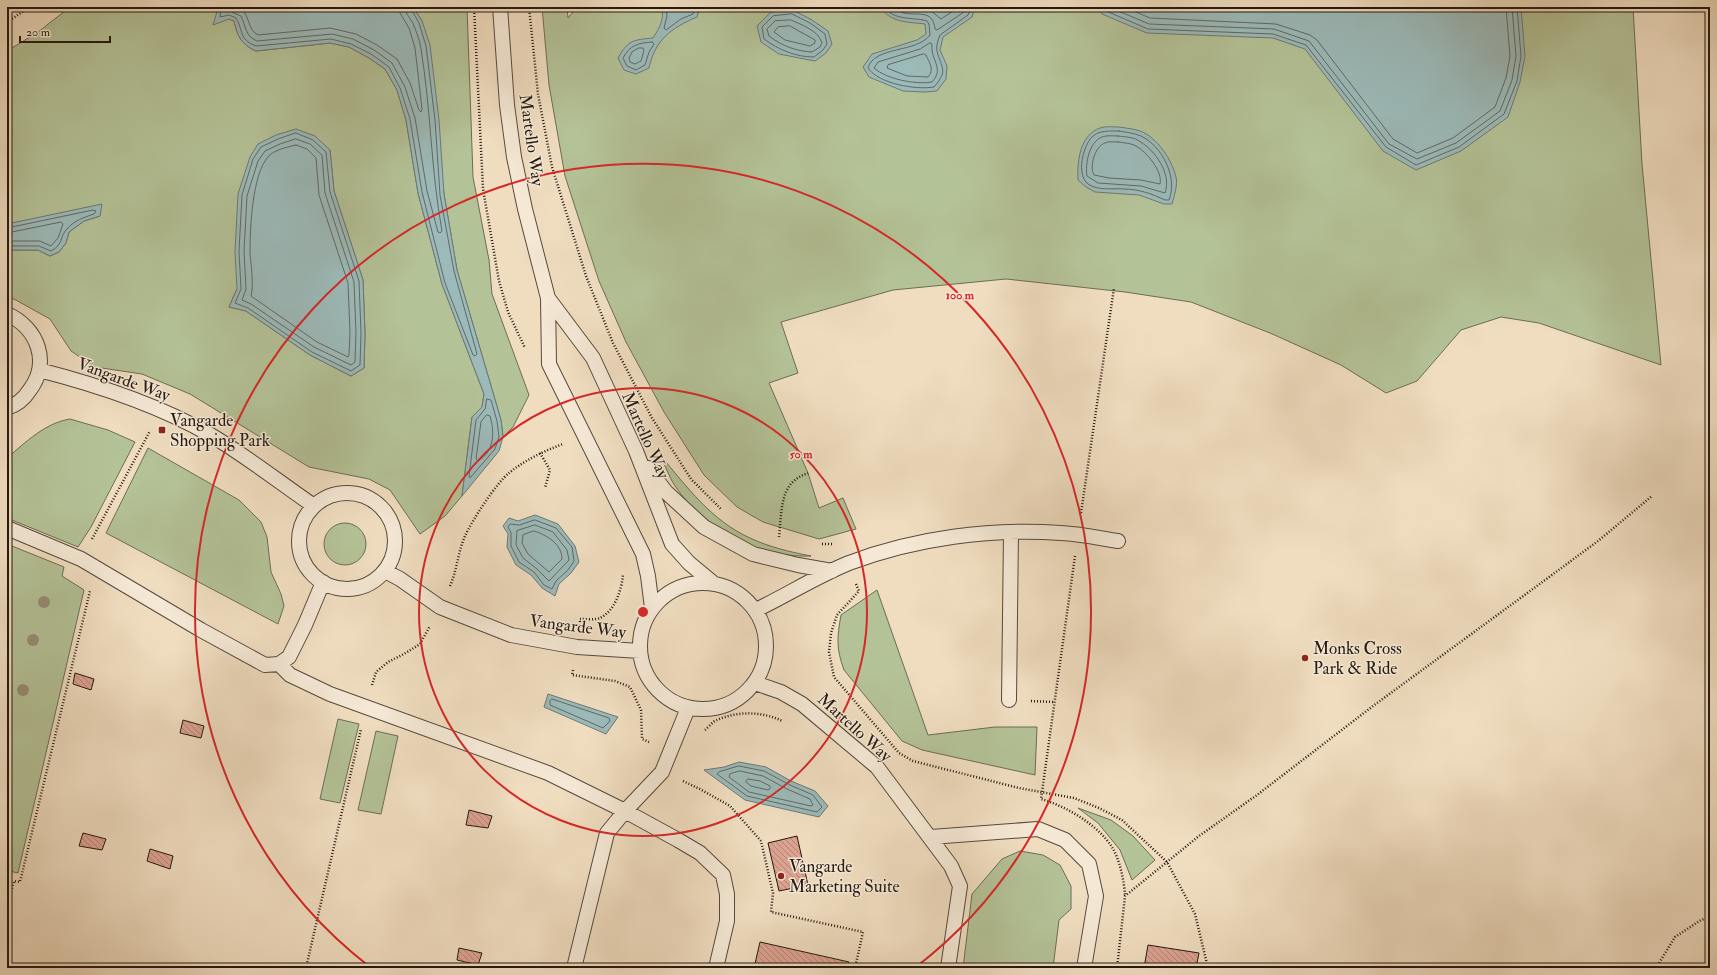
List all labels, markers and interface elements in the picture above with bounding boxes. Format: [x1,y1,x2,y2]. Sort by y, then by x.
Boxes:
scale bar [20,18,110,44]
text: 20 m [26,25,51,40]
street label: Martello Way [514,93,548,188]
text: 100 m [946,288,975,303]
street label: Vangarde Way [74,353,174,407]
street label: Martello Way [616,389,674,483]
place label: Vangarde Shopping Park [170,410,270,452]
marker: Vangarde Shopping Park [157,425,167,435]
text: 50 m [789,447,813,462]
centre of rings [636,605,650,619]
street label: Vangarde Way [528,610,628,644]
place label: Monks Cross Park & Ride [1313,638,1402,679]
marker: Monks Cross Park & Ride [1300,653,1310,663]
street label: Martello Way [812,689,897,767]
place label: Vangarde Marketing Suite [789,856,900,897]
marker: Vangarde Marketing Suite [776,871,786,881]

